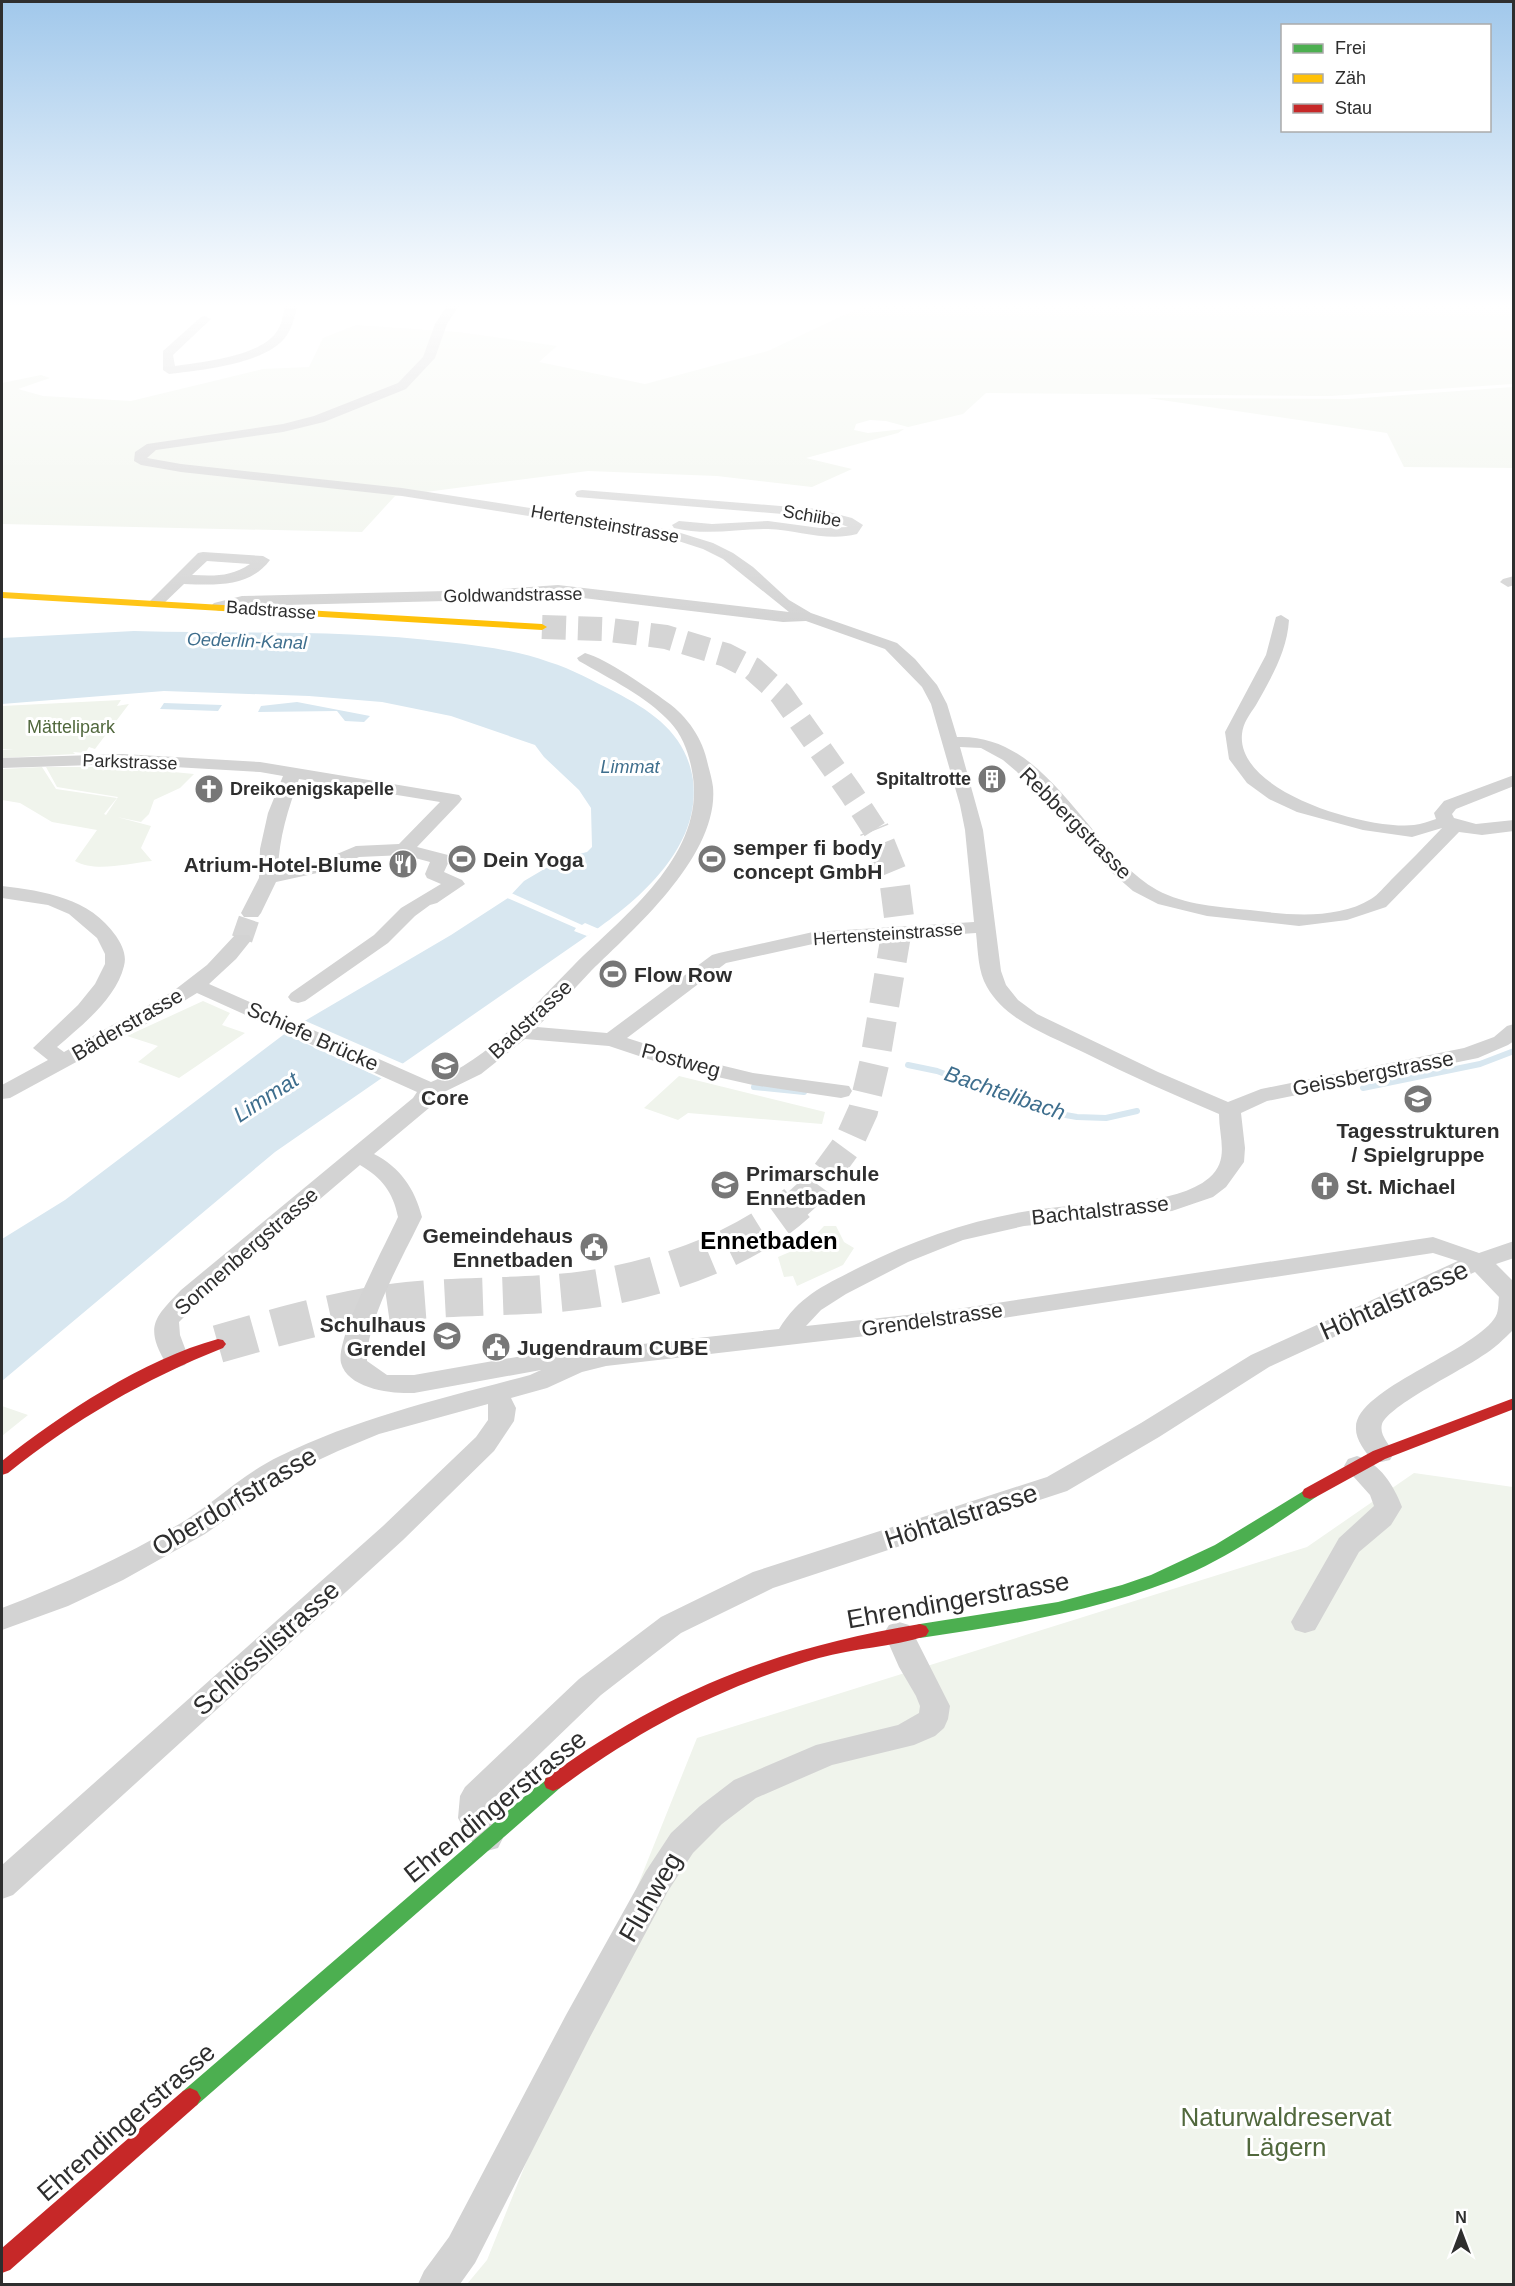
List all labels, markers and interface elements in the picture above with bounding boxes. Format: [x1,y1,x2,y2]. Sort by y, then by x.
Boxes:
legend [1281,24,1491,132]
text: Frei [1335,38,1366,58]
text: Zäh [1335,68,1366,88]
text: Stau [1335,98,1372,118]
street label: Hertensteinstrasse [529,501,681,547]
street label: Schiibe [781,501,843,531]
street label: Goldwandstrasse [443,584,583,606]
street label: Badstrasse [225,597,317,623]
water label: Oederlin-Kanal [187,629,308,653]
park label: Mättelipark [27,717,116,737]
street label: Parkstrasse [82,750,178,774]
water label: Limmat [600,757,661,777]
street label: Rebbergstrasse [1015,762,1137,884]
building icon: Spitaltrotte [976,763,1008,795]
place label: Spitaltrotte [876,769,971,789]
church icon: Dreikoenigskapelle [193,773,225,805]
place label: Dreikoenigskapelle [230,779,394,799]
place label: semper fi body concept GmbH [733,836,883,883]
sports icon: Dein Yoga [446,843,478,875]
sports icon: semper fi body concept GmbH [696,843,728,875]
restaurant icon: Atrium-Hotel-Blume [387,848,419,880]
place label: Dein Yoga [483,848,584,871]
place label: Atrium-Hotel-Blume [184,853,382,876]
street label: Hertensteinstrasse [812,919,964,949]
sports icon: Flow Row [597,958,629,990]
place label: Flow Row [634,963,733,986]
street label: Badstrasse [484,975,576,1063]
street label: Bäderstrasse [68,983,186,1065]
street label: Schiefe Brücke [244,997,382,1075]
street label: Postweg [639,1038,723,1082]
street label: Geissbergstrasse [1291,1046,1455,1100]
school or university icon: Core [429,1050,461,1082]
water label: Bachtelibach [941,1061,1069,1125]
water label: Limmat [229,1066,304,1127]
school or university icon: Tagesstrukturen / Spielgruppe [1402,1083,1434,1115]
place label: Core [421,1086,469,1109]
place label: Tagesstrukturen / Spielgruppe [1337,1119,1500,1166]
place label: Primarschule Ennetbaden [746,1162,879,1209]
school or university icon: Primarschule Ennetbaden [709,1169,741,1201]
church icon: St. Michael [1309,1170,1341,1202]
place label: St. Michael [1346,1175,1456,1198]
street label: Sonnenbergstrasse [170,1183,322,1319]
street label: Bachtalstrasse [1030,1191,1170,1229]
place label: Gemeindehaus Ennetbaden [422,1224,573,1271]
district label: Ennetbaden [700,1227,838,1254]
public building icon: Gemeindehaus Ennetbaden [578,1231,610,1263]
street label: Höhtalstrasse [1315,1254,1473,1346]
street label: Grendelstrasse [860,1298,1004,1340]
place label: Schulhaus Grendel [320,1313,426,1360]
school or university icon: Schulhaus Grendel [431,1320,463,1352]
public building icon: Jugendraum CUBE [480,1331,512,1363]
place label: Jugendraum CUBE [517,1336,708,1359]
street label: Oberdorfstrasse [146,1440,322,1562]
street label: Höhtalstrasse [881,1477,1041,1555]
street label: Ehrendingerstrasse [844,1566,1072,1634]
street label: Schlösslistrasse [187,1574,345,1722]
street label: Ehrendingerstrasse [398,1723,592,1889]
street label: Fluhweg [612,1847,688,1947]
street label: Ehrendingerstrasse [31,2037,221,2207]
park label: Naturwaldreservat Lägern [1181,2102,1392,2162]
north arrow [1431,2202,1491,2262]
text: N [1455,2209,1467,2226]

